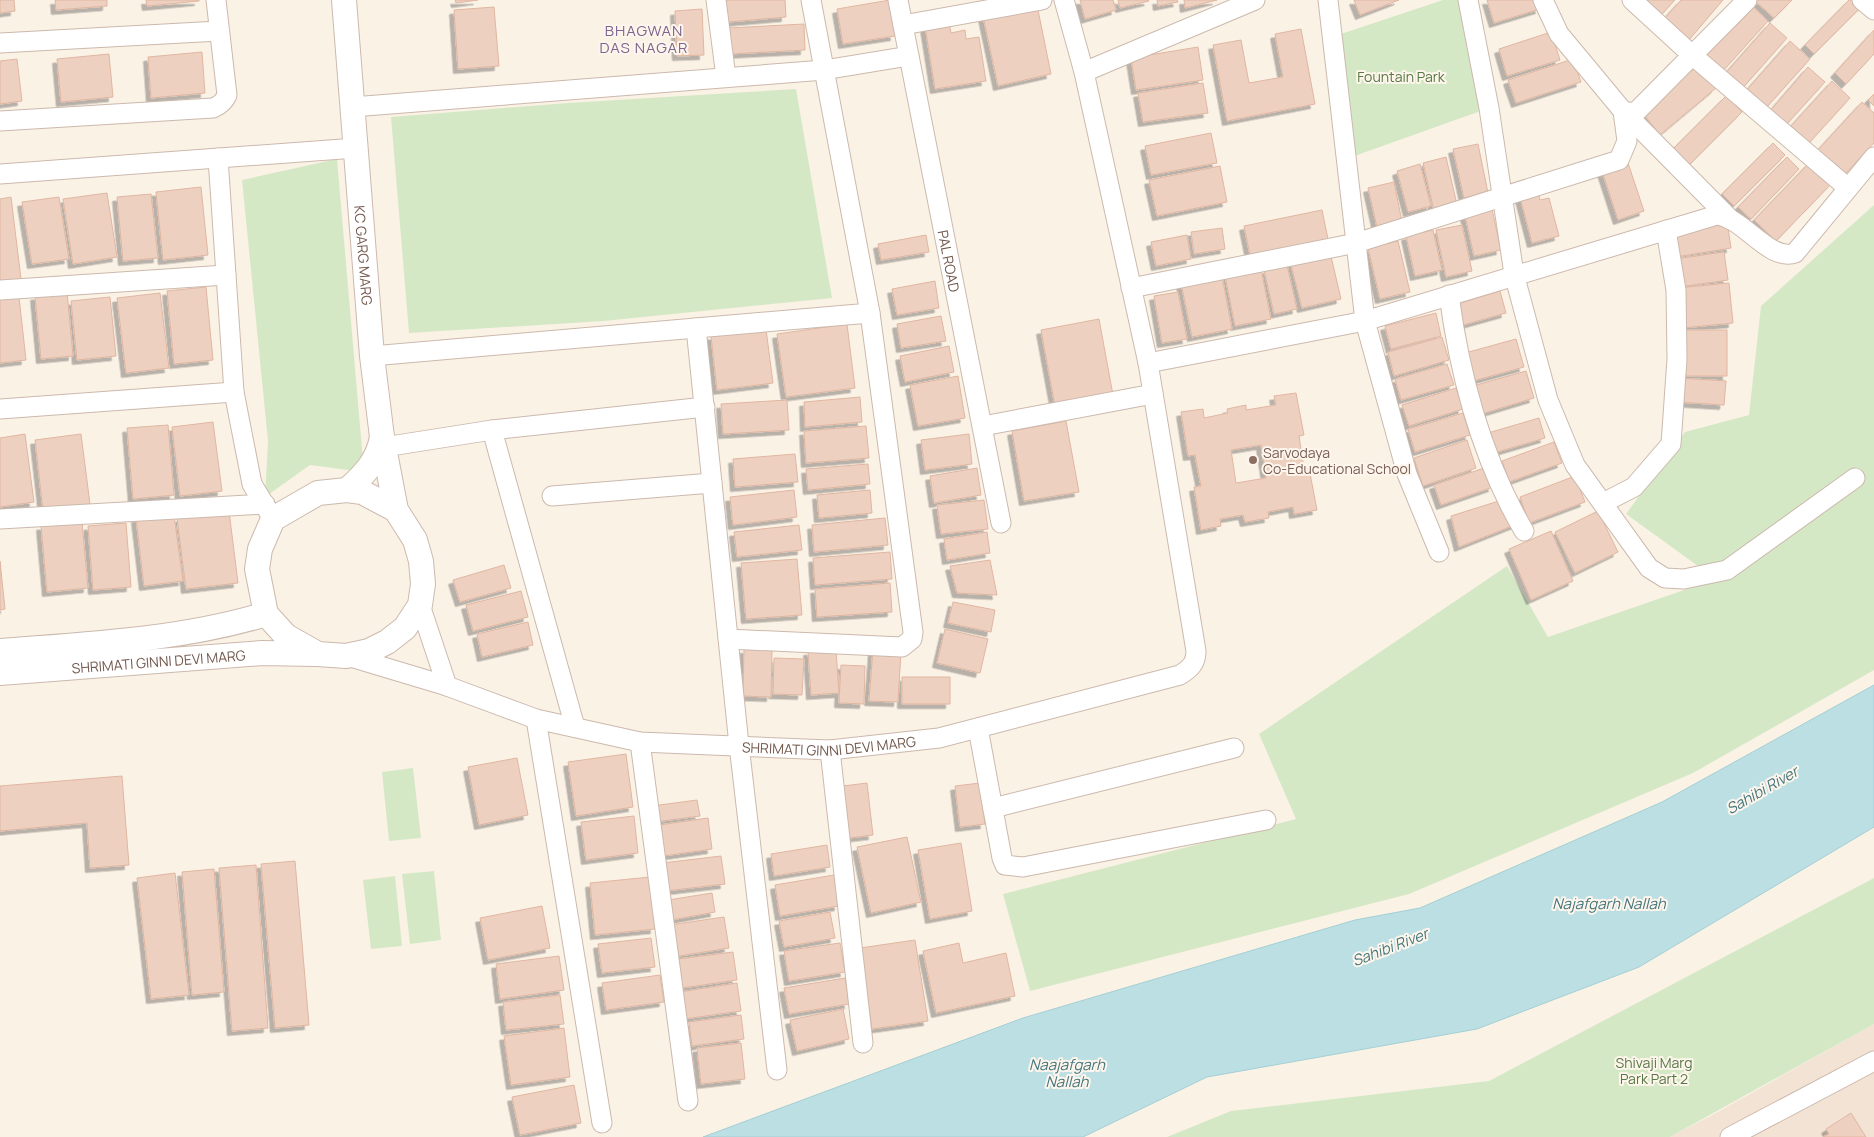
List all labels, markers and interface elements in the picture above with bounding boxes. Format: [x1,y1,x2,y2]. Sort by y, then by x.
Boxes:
district label: BHAGWAN DAS NAGAR [600,20,688,58]
park label: Fountain Park [1357,67,1446,86]
street label: KC GARG MARG [351,204,377,306]
street label: PAL ROAD [934,228,965,294]
place label: Sarvodaya Co-Educational School [1263,443,1411,478]
marker: Sarvodaya Co-Educational School [1247,454,1259,466]
street label: SHRIMATI GINNI DEVI MARG [71,645,246,677]
street label: SHRIMATI GINNI DEVI MARG [742,731,917,760]
water label: Sahibi River [1722,760,1804,819]
water label: Najafgarh Nallah [1552,893,1667,914]
water label: Sahibi River [1349,922,1433,971]
park label: Shivaji Marg Park Part 2 [1616,1053,1692,1088]
water label: Naajafgarh Nallah [1029,1054,1106,1092]

